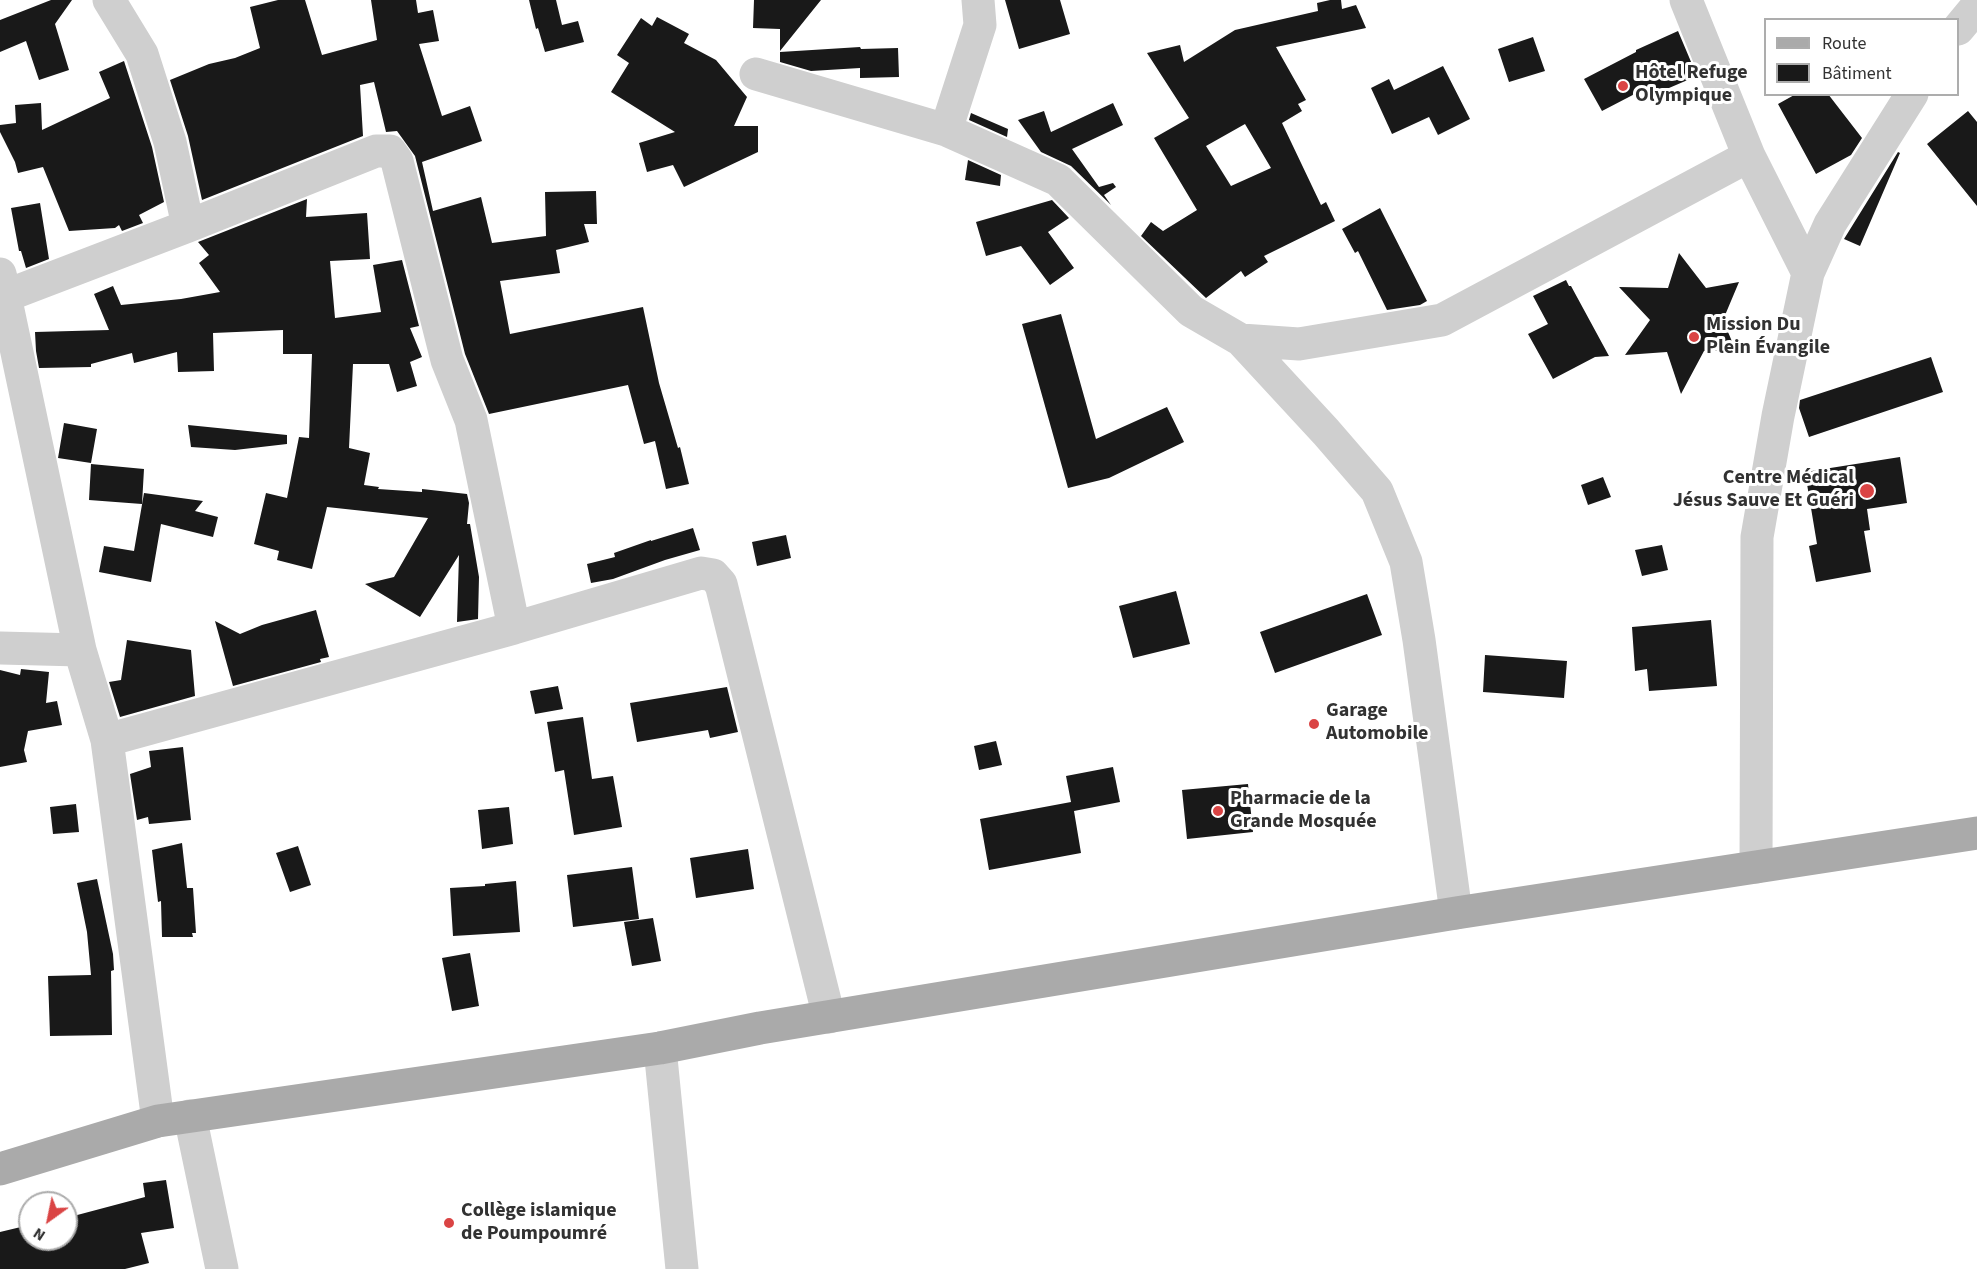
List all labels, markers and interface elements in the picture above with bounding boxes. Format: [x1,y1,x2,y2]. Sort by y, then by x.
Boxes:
legend [1764,18,1959,96]
text: Route [1822,31,1866,56]
text: Bâtiment [1822,61,1892,86]
place label: Hôtel Refuge Olympique [1635,62,1748,109]
marker: Hôtel Refuge Olympique [1616,79,1630,93]
place label: Mission Du Plein Évangile [1706,314,1830,361]
marker: Mission Du Plein Évangile [1687,330,1701,344]
place label: Centre Médical Jésus Sauve Et Guéri [1673,467,1854,514]
marker: Centre Médical Jésus Sauve Et Guéri [1858,482,1876,500]
place label: Garage Automobile [1326,700,1428,747]
marker: Garage Automobile [1307,717,1321,731]
place label: Pharmacie de la Grande Mosquée [1230,788,1377,835]
marker: Pharmacie de la Grande Mosquée [1211,804,1225,818]
north arrow [18,1191,78,1251]
place label: Collège islamique de Poumpoumré [461,1200,616,1247]
marker: Collège islamique de Poumpoumré [442,1216,456,1230]
text: N [29,1222,50,1247]

